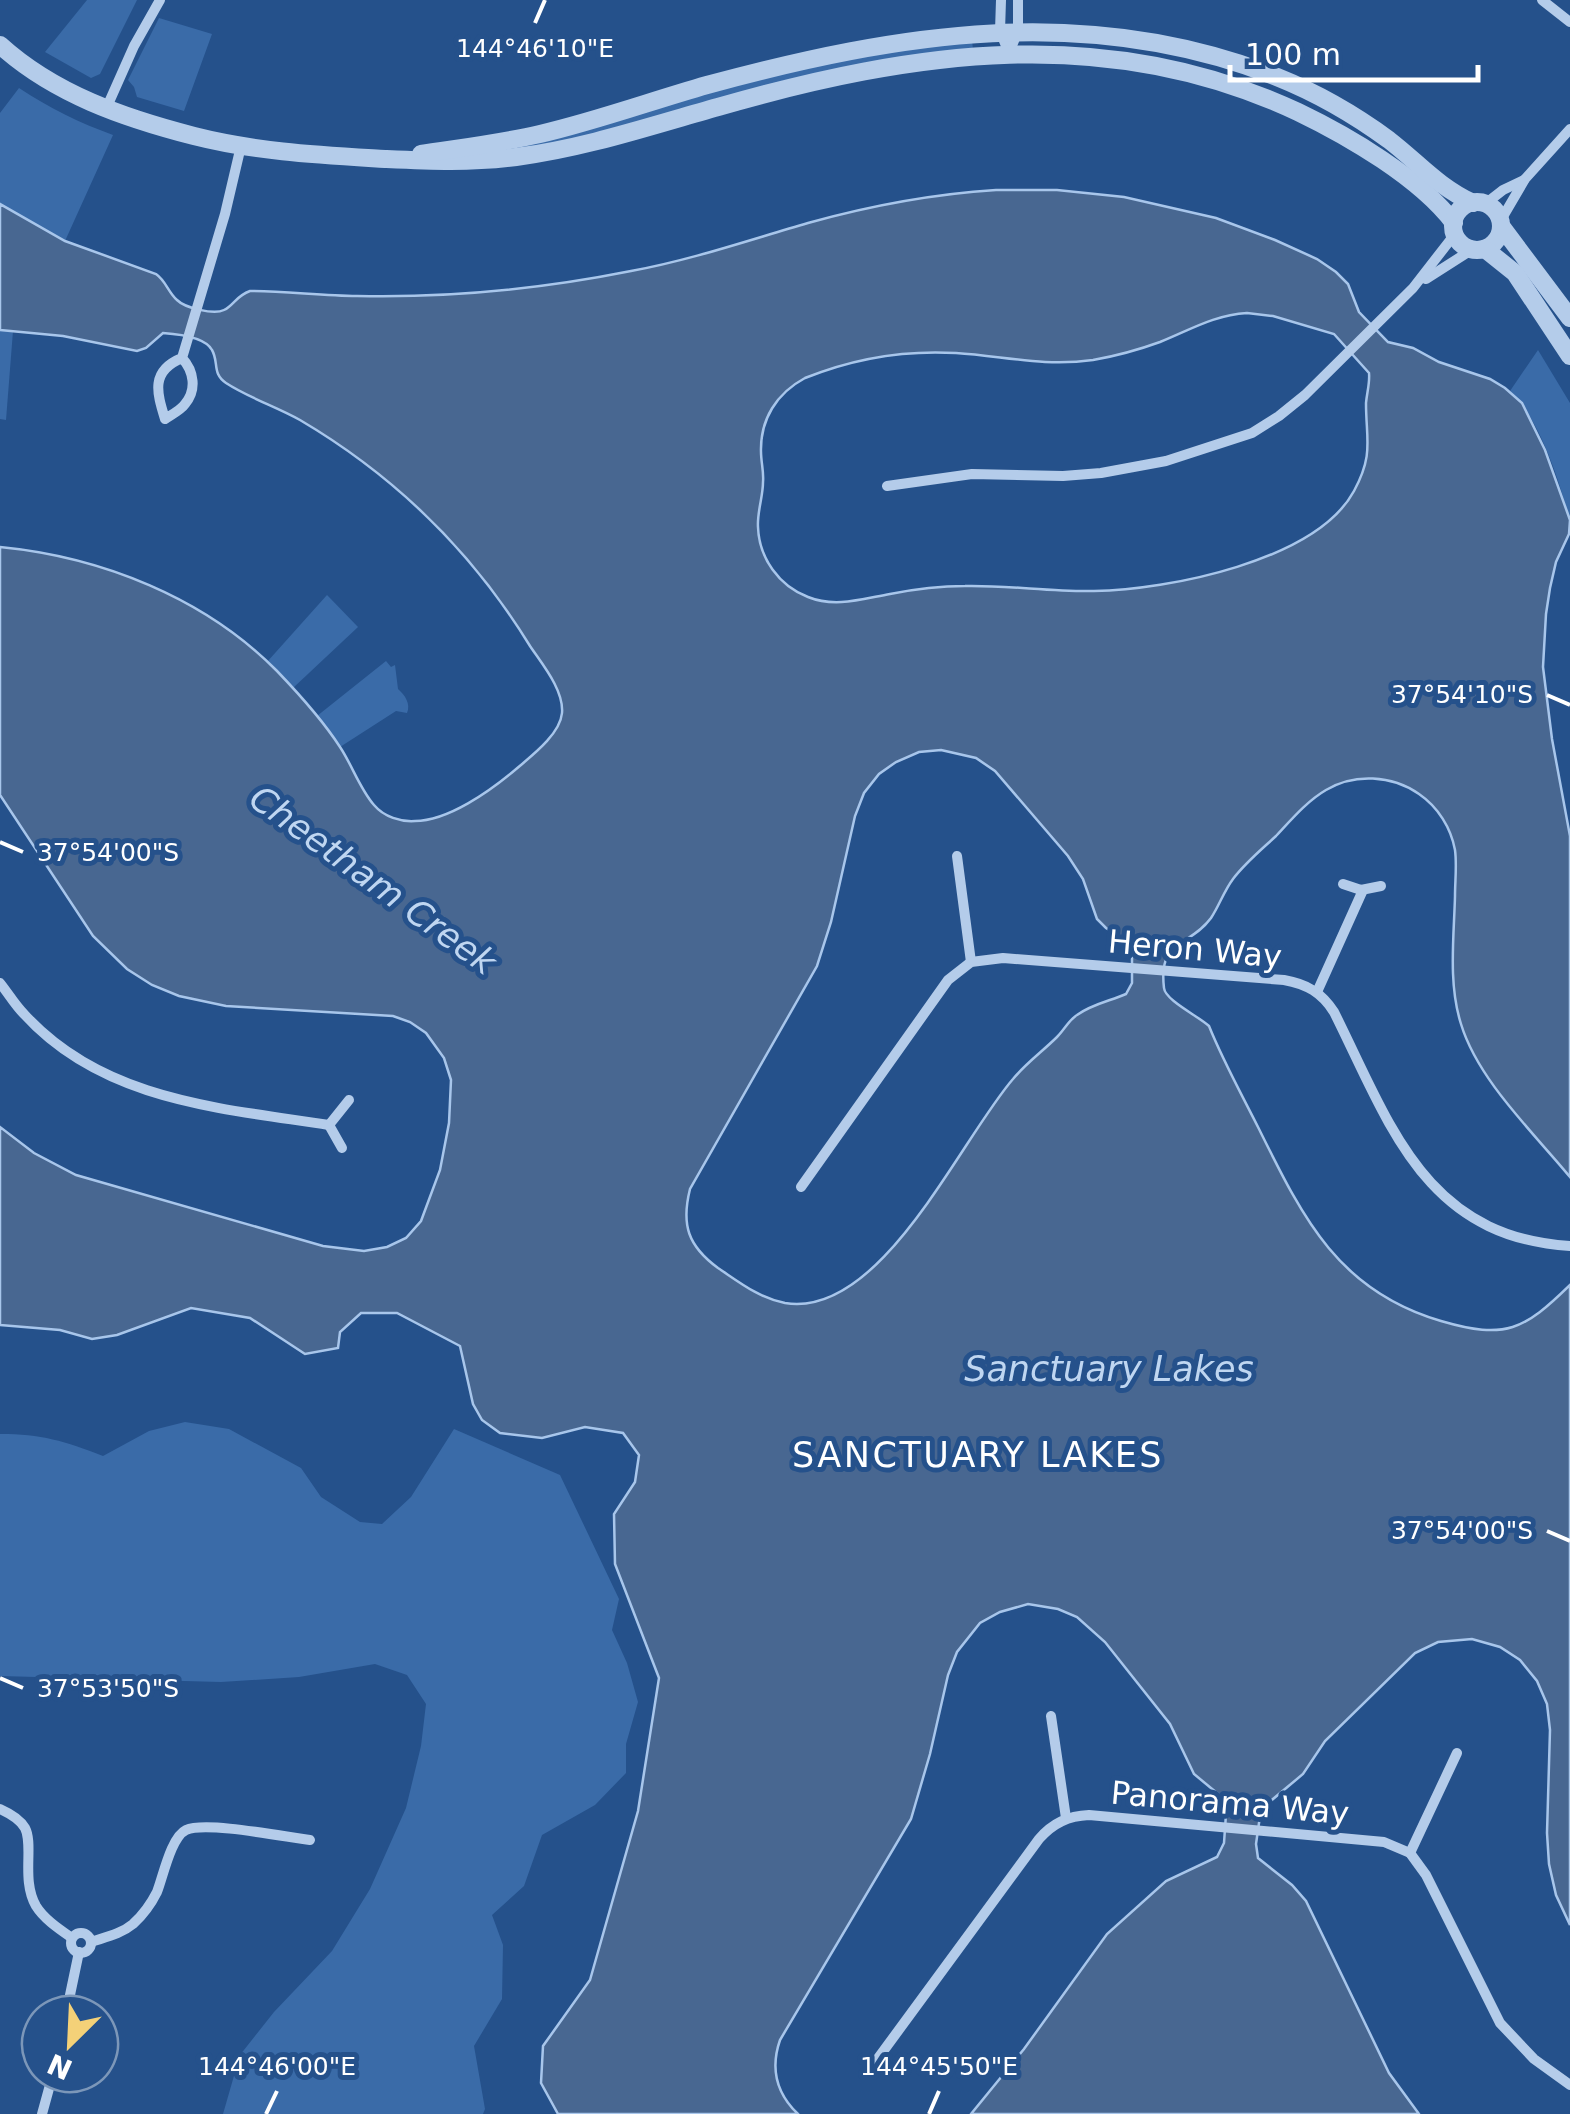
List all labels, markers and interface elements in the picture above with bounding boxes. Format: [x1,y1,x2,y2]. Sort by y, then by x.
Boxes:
scale bar [1230,20,1478,82]
text: 144°46'10"E [456,34,614,63]
text: 100 m [1245,37,1341,72]
text: 37°54'10"S [1391,680,1533,709]
water label: Cheetham Creek [242,777,505,984]
text: 37°54'00"S [37,838,179,867]
street label: Heron Way [1106,922,1284,976]
water label: Sanctuary Lakes [964,1349,1254,1389]
district label: SANCTUARY LAKES [792,1435,1164,1475]
text: 37°54'00"S [1391,1516,1533,1545]
text: 37°53'50"S [37,1674,179,1703]
street label: Panorama Way [1109,1774,1351,1832]
north arrow [20,1994,120,2094]
text: N [43,2047,77,2086]
text: 144°46'00"E [198,2052,356,2081]
text: 144°45'50"E [860,2052,1018,2081]

